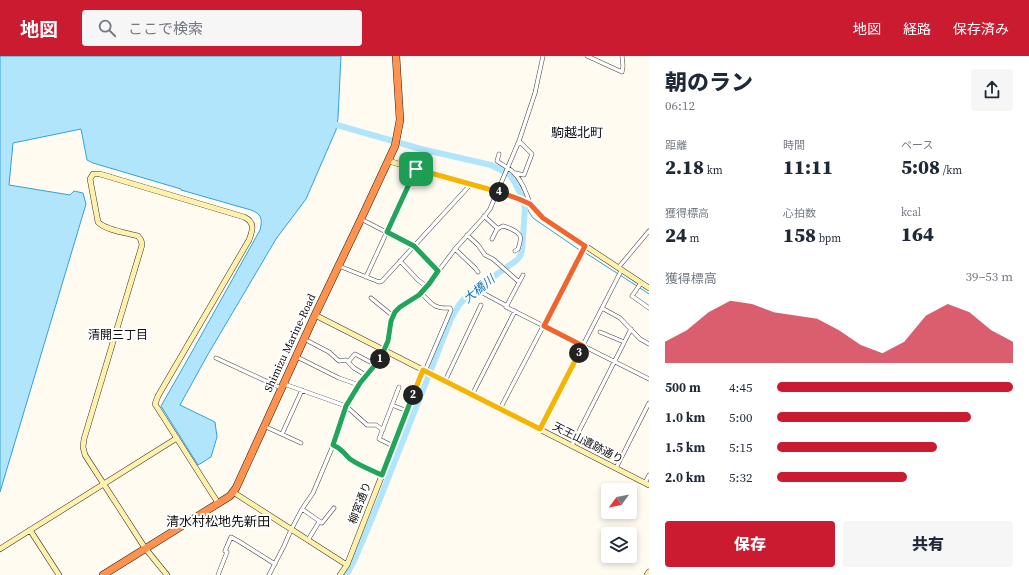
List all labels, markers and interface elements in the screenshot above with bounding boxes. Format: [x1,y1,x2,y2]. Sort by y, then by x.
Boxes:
search box [82,10,362,46]
text: 地図 [20,16,58,42]
icon: search [96,17,118,39]
text: ここで検索 [128,18,203,39]
text: 地図 [853,19,881,39]
text: 経路 [903,19,931,39]
text: 保存済み [953,19,1009,39]
text: 朝のラン [665,67,753,97]
button: share [971,69,1013,111]
text: 06:12 [665,97,695,114]
district label: 駒越北町 [551,124,603,141]
text: 距離 [665,138,687,153]
text: 時間 [783,138,805,153]
text: ペース [901,138,933,153]
pin [399,152,433,186]
text: 2.18 [665,153,704,181]
text: 11:11 [783,153,833,181]
text: 5:08 [901,153,940,181]
icon: arrive [405,158,427,180]
text: km [704,163,723,178]
text: /km [940,163,962,178]
pin: 4 [489,182,509,202]
text: 4 [496,184,502,199]
text: kcal [901,205,921,220]
text: 獲得標高 [665,206,709,221]
text: 心拍数 [783,206,816,221]
text: 164 [901,220,934,248]
text: 24 [665,221,687,249]
text: 158 [783,221,816,249]
text: m [687,231,700,246]
text: bpm [816,231,841,246]
text: 39–53 m [966,268,1013,285]
water label: 大橋川 [460,270,500,307]
text: 獲得標高 [665,270,717,287]
street label: Shimizu Marine-Road [261,291,320,394]
district label: 清開三丁目 [88,327,148,343]
pin: 3 [569,343,589,363]
text: 3 [576,345,582,360]
pin: 1 [370,349,390,369]
text: 1 [377,351,383,366]
text: 500 m [665,379,701,396]
text: 4:45 [729,379,752,396]
pin: 2 [403,385,423,405]
text: 2 [410,387,416,402]
text: 1.0 km [665,409,705,426]
text: 5:00 [729,409,752,426]
street label: 天王山遺跡通り [550,419,626,467]
text: 1.5 km [665,439,705,456]
text: 5:15 [729,439,752,456]
text: 2.0 km [665,469,705,486]
text: 5:32 [729,469,752,486]
street label: 柳宮通り [345,480,375,526]
north arrow [601,483,637,519]
map controls [601,483,637,563]
district label: 清水村松地先新田 [166,513,270,530]
button: 保存 [665,521,835,567]
button: 共有 [843,521,1013,567]
button: layers [601,527,637,563]

